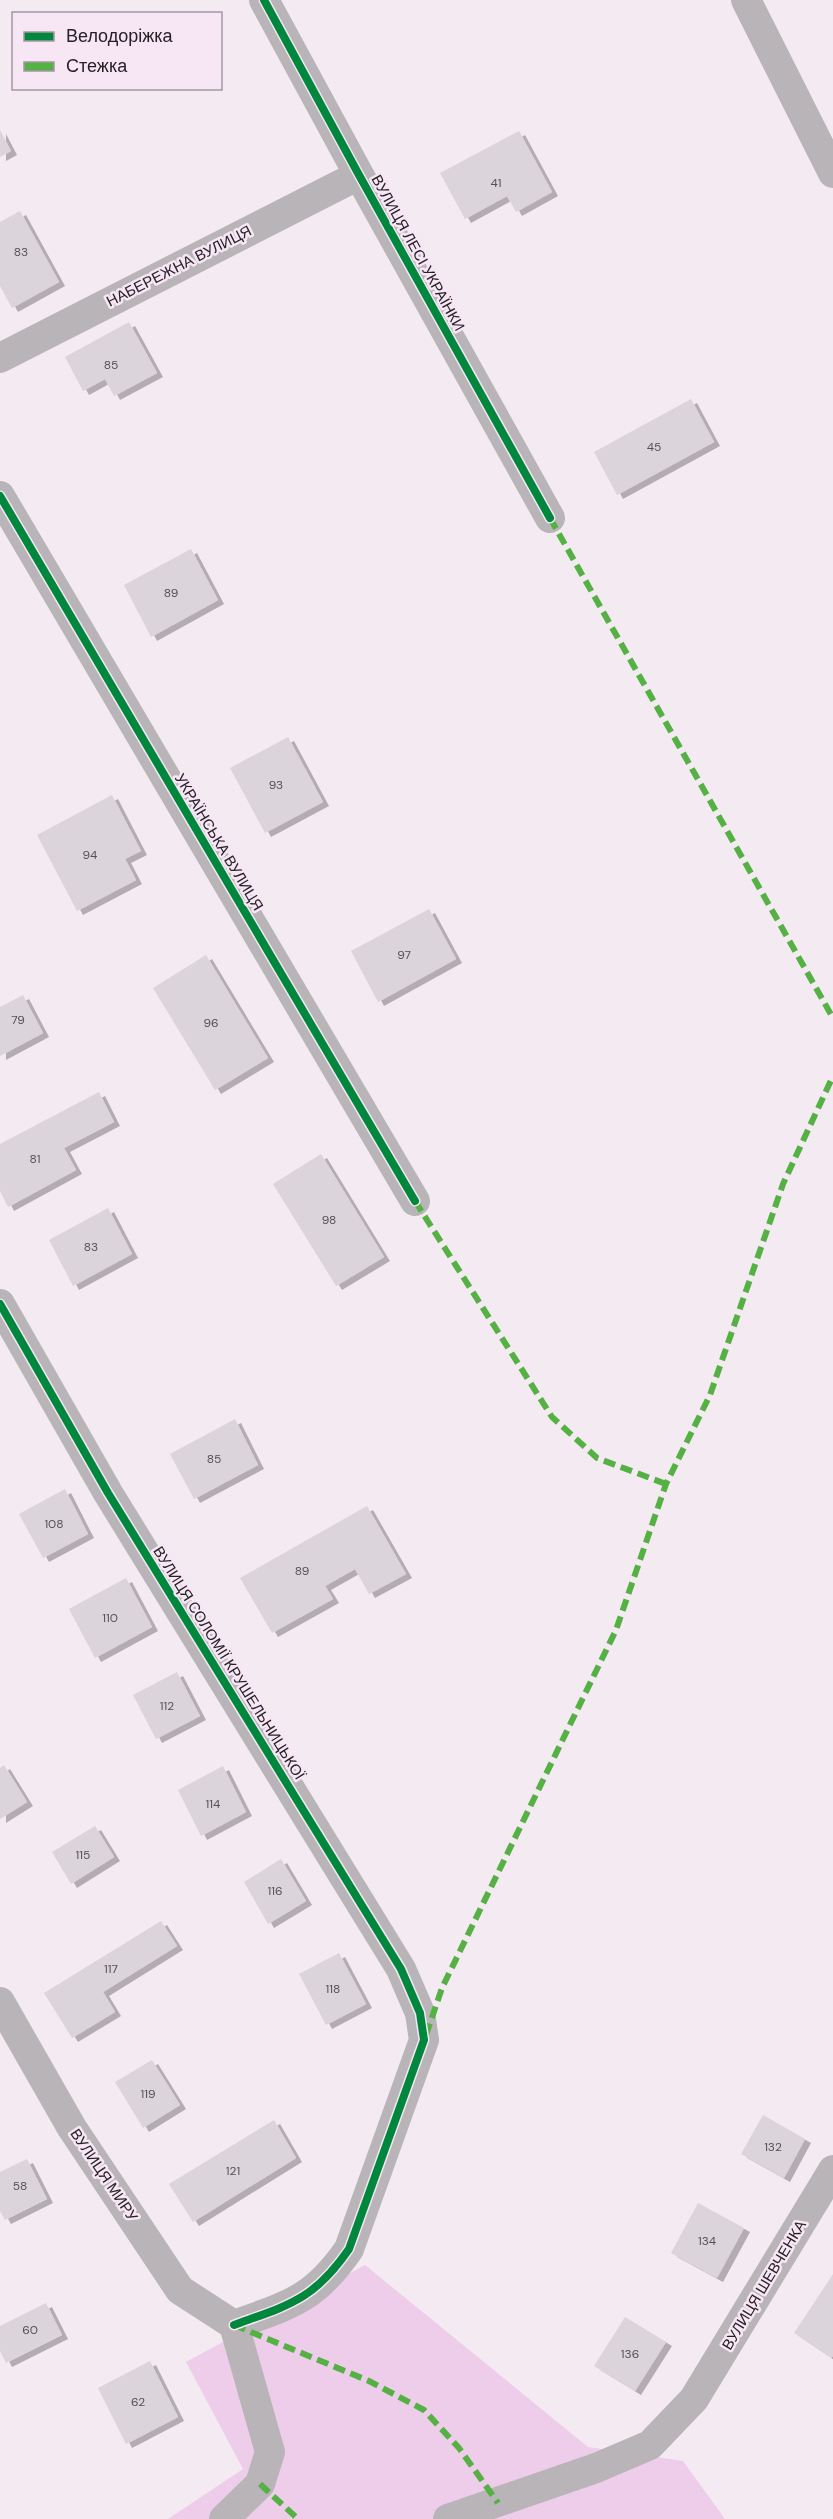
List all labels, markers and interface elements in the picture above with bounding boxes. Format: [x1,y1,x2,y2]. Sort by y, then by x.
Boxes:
legend [12,12,222,90]
text: Велодоріжка [66,24,174,48]
text: Стежка [66,54,128,78]
street label: ВУЛИЦЯ ЛЕСІ УКРАЇНКИ [367,171,469,335]
house number: 41 [490,175,502,191]
street label: НАБЕРЕЖНА ВУЛИЦЯ [103,221,255,311]
house number: 83 [14,244,28,260]
house number: 85 [104,357,118,373]
house number: 45 [647,439,661,455]
house number: 89 [164,585,178,601]
street label: УКРАЇНСЬКА ВУЛИЦЯ [170,770,268,914]
house number: 93 [269,777,283,793]
house number: 94 [83,847,97,863]
house number: 97 [397,947,411,963]
house number: 79 [11,1012,25,1028]
house number: 96 [203,1015,219,1031]
house number: 81 [30,1151,40,1167]
house number: 98 [322,1212,336,1228]
house number: 83 [84,1239,98,1255]
house number: 85 [207,1451,221,1467]
house number: 108 [44,1516,64,1532]
street label: ВУЛИЦЯ СОЛОМІЇ КРУШЕЛЬНИЦЬКОЇ [149,1542,310,1784]
house number: 89 [295,1563,309,1579]
house number: 110 [102,1610,118,1626]
house number: 112 [160,1698,174,1714]
house number: 114 [206,1796,220,1812]
house number: 115 [76,1847,90,1863]
house number: 116 [267,1883,283,1899]
house number: 117 [104,1961,118,1977]
house number: 118 [326,1981,340,1997]
house number: 119 [140,2086,156,2102]
street label: ВУЛИЦЯ МИРУ [66,2125,143,2226]
house number: 132 [764,2139,782,2155]
house number: 121 [226,2163,240,2179]
house number: 58 [13,2178,27,2194]
street label: ВУЛИЦЯ ШЕВЧЕНКА [717,2217,811,2353]
house number: 134 [698,2233,716,2249]
house number: 60 [22,2322,38,2338]
house number: 136 [621,2346,639,2362]
house number: 62 [131,2394,145,2410]

